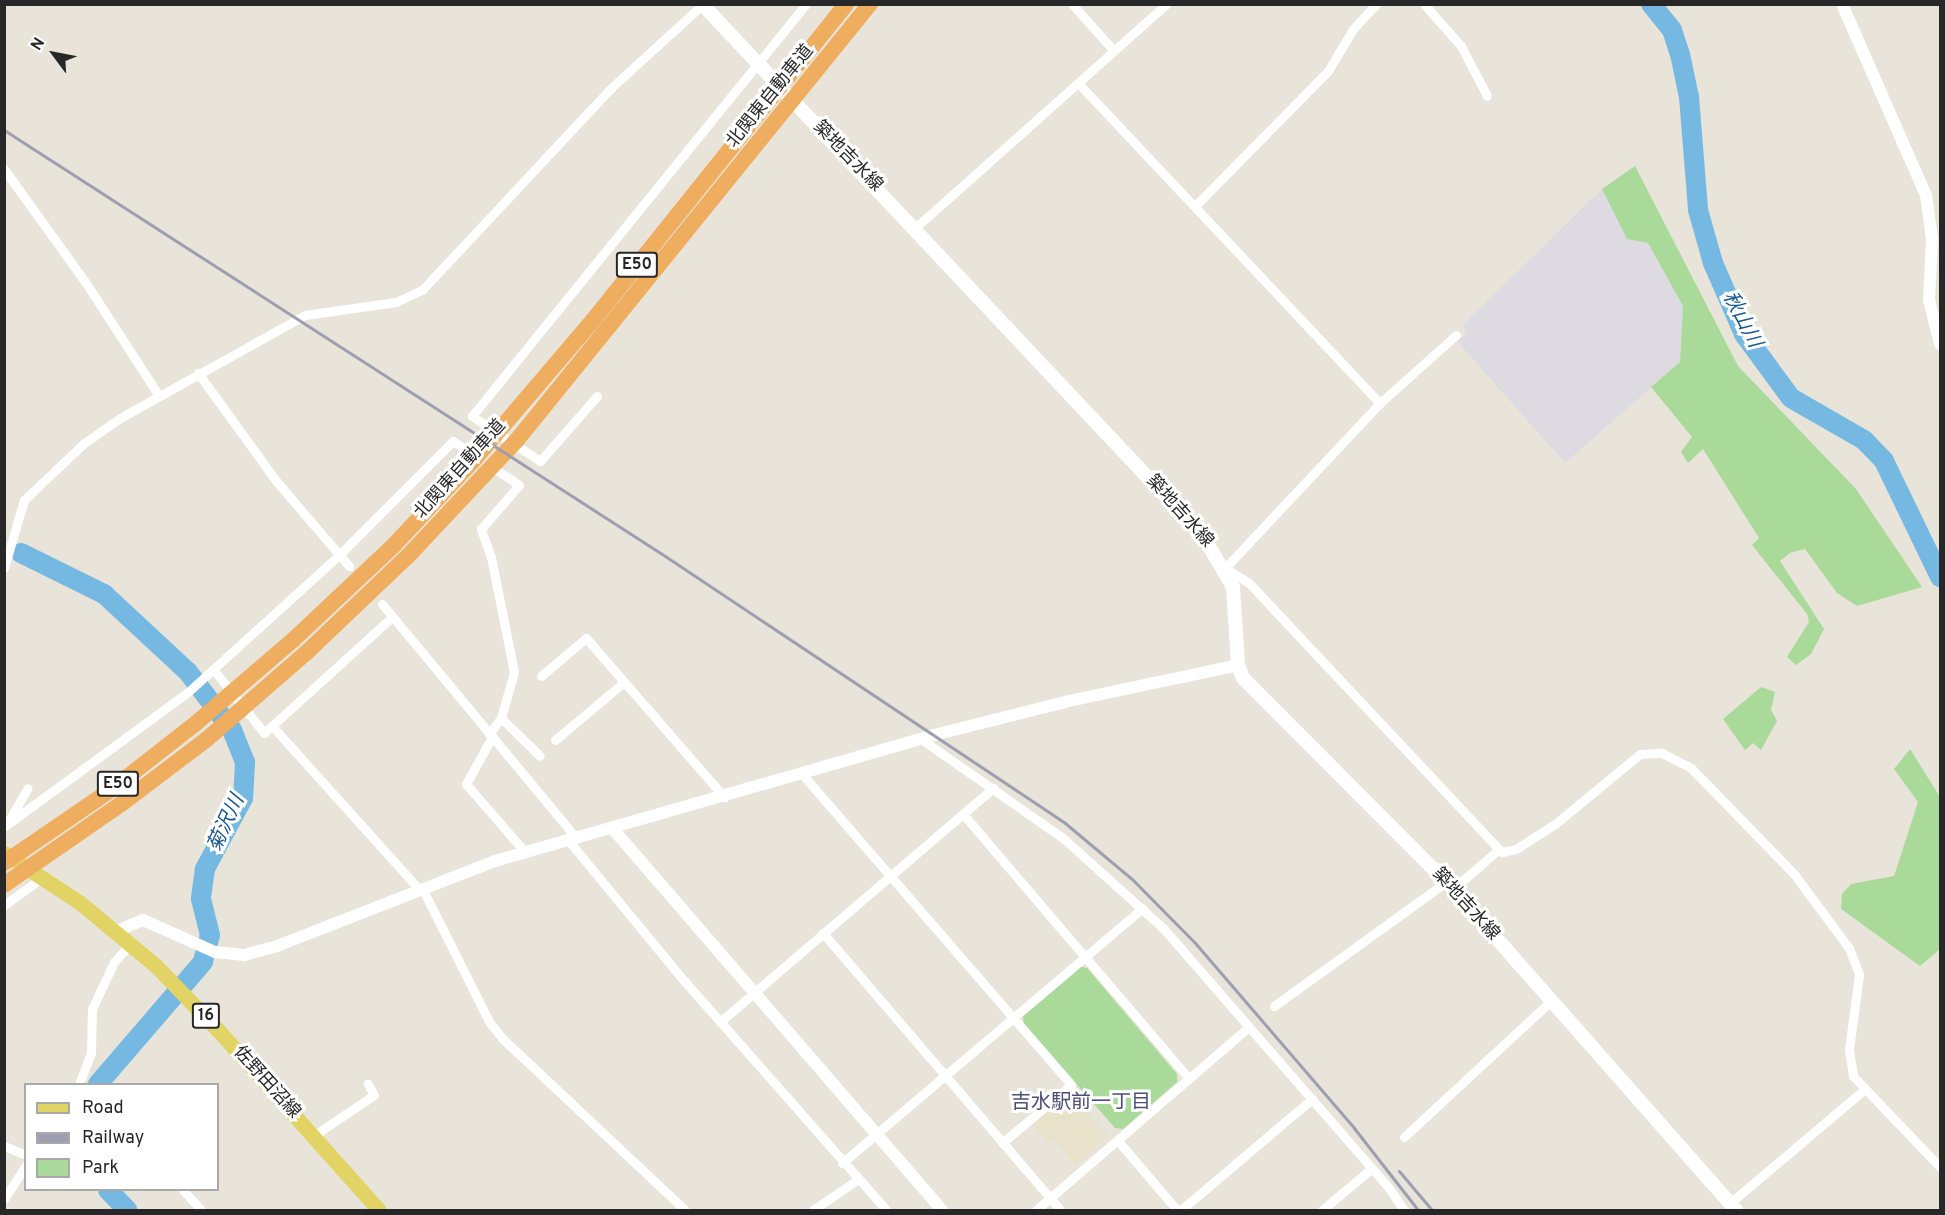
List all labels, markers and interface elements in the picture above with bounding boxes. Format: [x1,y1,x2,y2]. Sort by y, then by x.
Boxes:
north arrow [24,24,84,84]
text: N [27,34,50,55]
street label: 北関東自動車道 [723,41,819,153]
street label: 築地吉水線 [808,117,886,197]
road number: E50 [614,252,660,278]
water label: 秋山川 [1716,288,1766,352]
street label: 北関東自動車道 [411,416,511,524]
street label: 築地吉水線 [1141,471,1217,553]
road number: E50 [96,771,140,797]
water label: 菊沢川 [203,792,251,856]
street label: 築地吉水線 [1427,864,1503,946]
road number: 16 [191,1003,221,1029]
street label: 佐野田沼線 [228,1042,304,1124]
legend [24,1083,219,1191]
district label: 吉水駅前一丁目 [1011,1091,1151,1115]
text: Road [82,1097,124,1120]
text: Railway [82,1127,144,1150]
text: Park [82,1157,119,1180]

